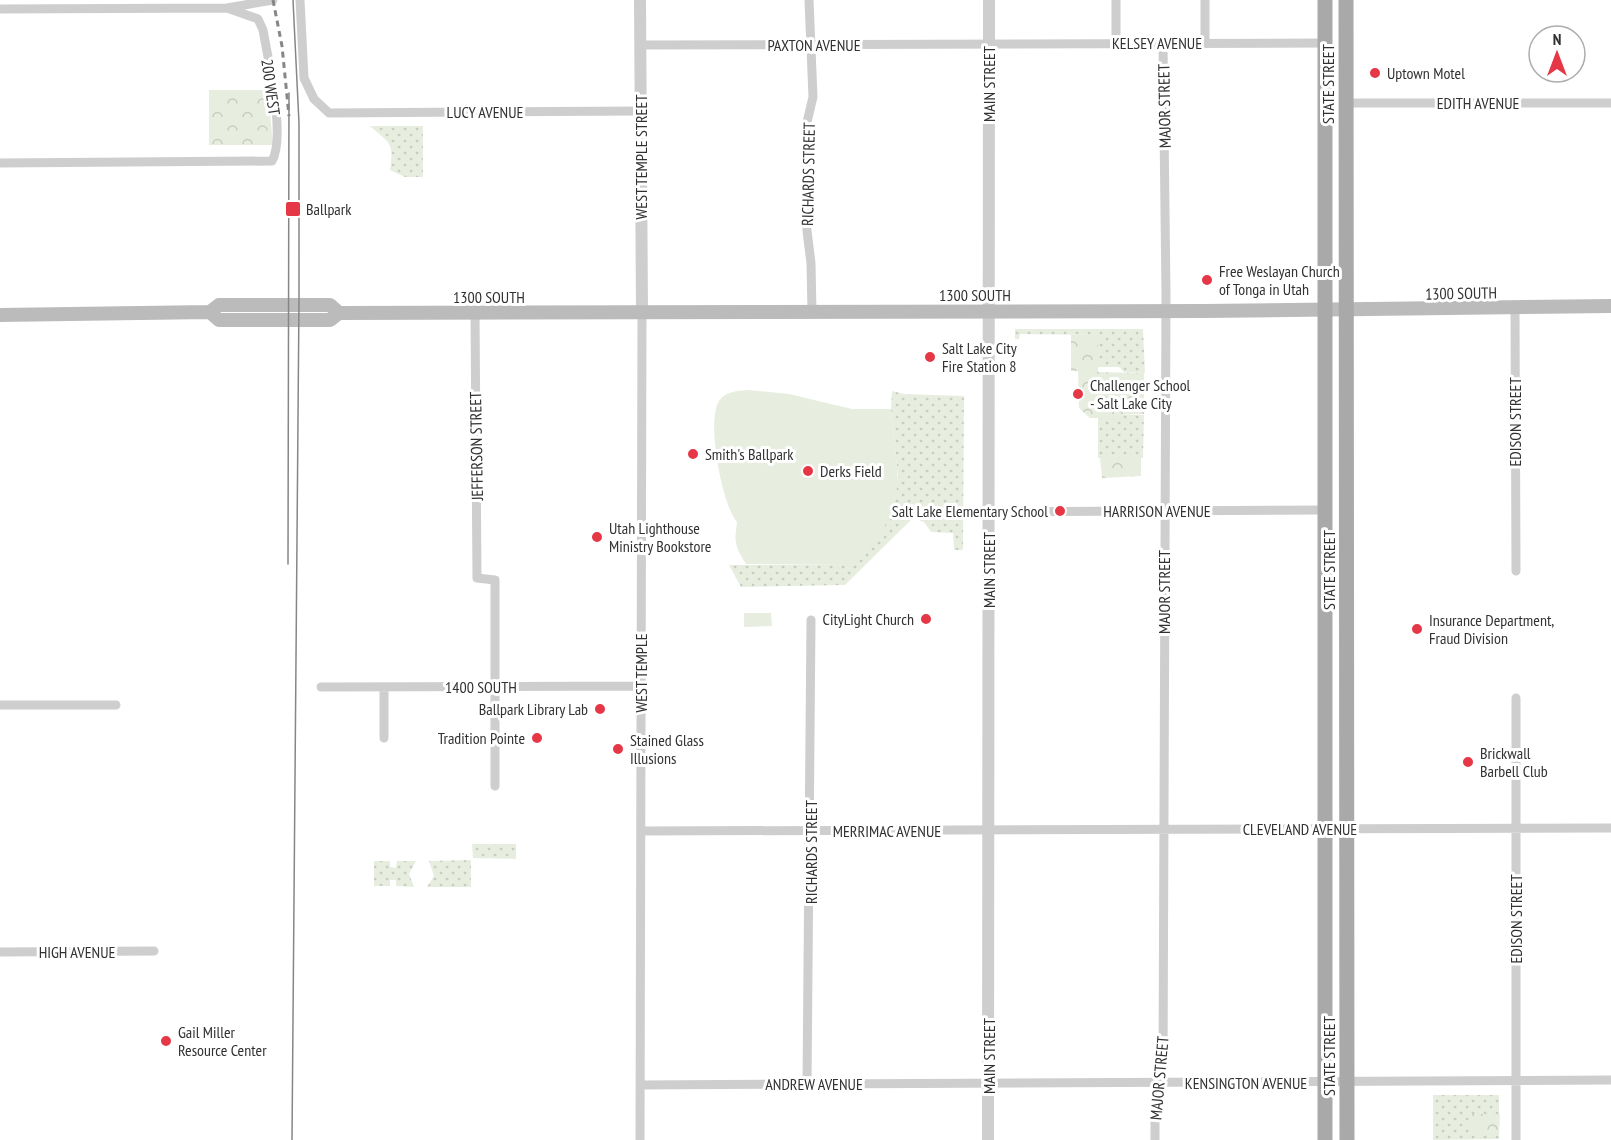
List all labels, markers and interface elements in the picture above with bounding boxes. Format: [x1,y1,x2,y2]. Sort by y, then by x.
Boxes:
north arrow [1527,24,1587,84]
text: N [1553,29,1561,49]
street label: KELSEY AVENUE [1112,33,1202,53]
street label: PAXTON AVENUE [767,35,861,55]
street label: STATE STREET [1318,44,1338,124]
street label: MAIN STREET [979,46,999,122]
street label: 200 WEST [257,58,285,116]
place label: Uptown Motel [1387,63,1465,83]
street label: MAJOR STREET [1153,64,1175,148]
marker: Uptown Motel [1368,66,1382,80]
street label: EDITH AVENUE [1437,93,1519,113]
street label: WEST TEMPLE STREET [631,95,651,219]
street label: LUCY AVENUE [447,102,524,122]
street label: RICHARDS STREET [797,122,819,226]
place label: Ballpark [306,199,352,219]
marker: Ballpark [284,200,302,218]
place label: Free Weslayan Church of Tonga in Utah [1219,261,1340,299]
marker: Free Weslayan Church of Tonga in Utah [1200,273,1214,287]
street label: 1300 SOUTH [1425,282,1497,304]
street label: 1300 SOUTH [939,285,1011,305]
street label: 1300 SOUTH [453,287,525,307]
place label: Salt Lake City Fire Station 8 [942,338,1017,376]
marker: Salt Lake City Fire Station 8 [923,350,937,364]
place label: Challenger School - Salt Lake City [1090,375,1191,413]
street label: EDISON STREET [1505,377,1525,467]
marker: Challenger School - Salt Lake City [1071,387,1085,401]
street label: JEFFERSON STREET [465,391,487,502]
place label: Smith's Ballpark [705,444,794,464]
marker: Smith's Ballpark [686,447,700,461]
place label: Derks Field [820,461,882,481]
marker: Derks Field [801,464,815,478]
place label: Salt Lake Elementary School [892,501,1048,521]
street label: HARRISON AVENUE [1103,501,1211,521]
marker: Salt Lake Elementary School [1053,504,1067,518]
place label: Utah Lighthouse Ministry Bookstore [609,518,711,556]
marker: Utah Lighthouse Ministry Bookstore [590,530,604,544]
street label: STATE STREET [1319,530,1339,610]
street label: MAIN STREET [979,532,999,608]
street label: MAJOR STREET [1154,550,1174,634]
place label: CityLight Church [823,609,914,629]
place label: Insurance Department, Fraud Division [1429,610,1554,648]
marker: CityLight Church [919,612,933,626]
marker: Insurance Department, Fraud Division [1410,622,1424,636]
street label: WEST TEMPLE [631,633,651,713]
street label: 1400 SOUTH [445,677,517,697]
place label: Ballpark Library Lab [479,699,588,719]
marker: Ballpark Library Lab [593,702,607,716]
place label: Tradition Pointe [438,728,525,748]
place label: Stained Glass Illusions [630,730,704,768]
marker: Tradition Pointe [530,731,544,745]
marker: Stained Glass Illusions [611,742,625,756]
place label: Brickwall Barbell Club [1480,743,1548,781]
marker: Brickwall Barbell Club [1461,755,1475,769]
street label: RICHARDS STREET [801,800,821,904]
street label: CLEVELAND AVENUE [1243,819,1357,839]
street label: MERRIMAC AVENUE [833,821,941,841]
street label: EDISON STREET [1506,874,1526,964]
street label: HIGH AVENUE [39,942,115,962]
street label: STATE STREET [1319,1016,1339,1096]
street label: MAIN STREET [979,1018,999,1094]
place label: Gail Miller Resource Center [178,1022,267,1060]
marker: Gail Miller Resource Center [159,1034,173,1048]
street label: MAJOR STREET [1145,1035,1173,1121]
street label: KENSINGTON AVENUE [1185,1073,1307,1093]
street label: ANDREW AVENUE [765,1074,863,1094]

